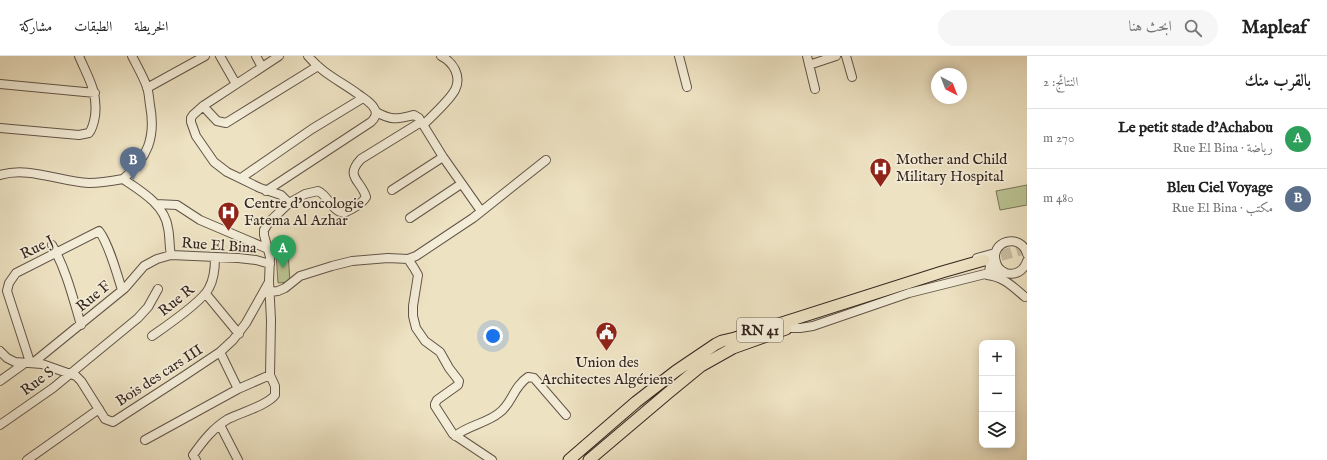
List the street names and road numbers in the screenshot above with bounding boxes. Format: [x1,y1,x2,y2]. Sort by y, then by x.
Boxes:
street label: Rue J [17,231,57,264]
street label: Rue El Bina [181,233,258,258]
street label: Rue F [72,276,115,316]
street label: Rue R [155,280,199,321]
road number: RN 41 [737,318,783,342]
street label: Bois des cars III [112,340,207,411]
street label: Rue S [17,363,58,400]

